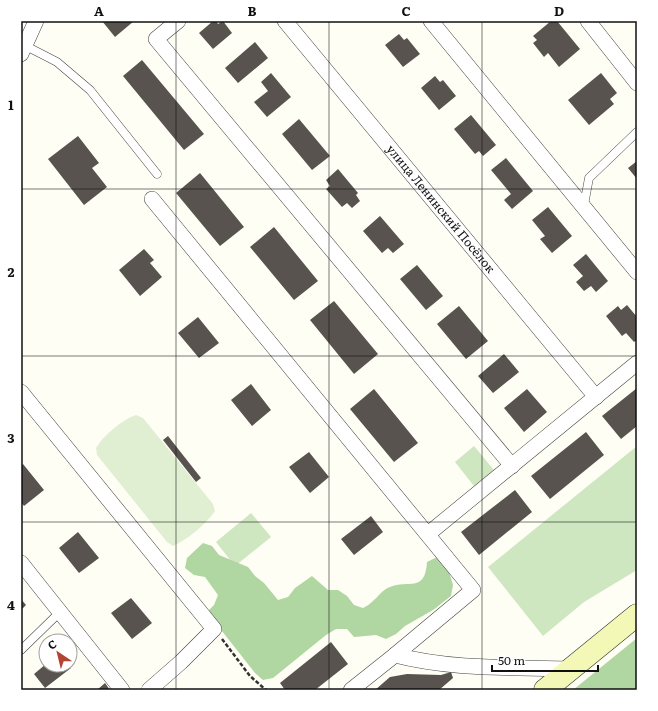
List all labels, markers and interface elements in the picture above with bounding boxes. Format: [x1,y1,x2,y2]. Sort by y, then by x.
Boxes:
text: A [94,1,104,20]
text: B [248,1,257,20]
text: C [401,1,411,20]
text: D [554,1,564,20]
text: 1 [8,95,14,114]
street label: улица Ленинский Посёлок [383,140,500,276]
text: 2 [8,262,15,281]
text: 3 [7,428,15,447]
text: 4 [7,595,15,614]
north arrow [38,633,78,673]
text: С [44,635,60,653]
scale bar [492,647,598,673]
text: 50 m [498,651,525,669]

